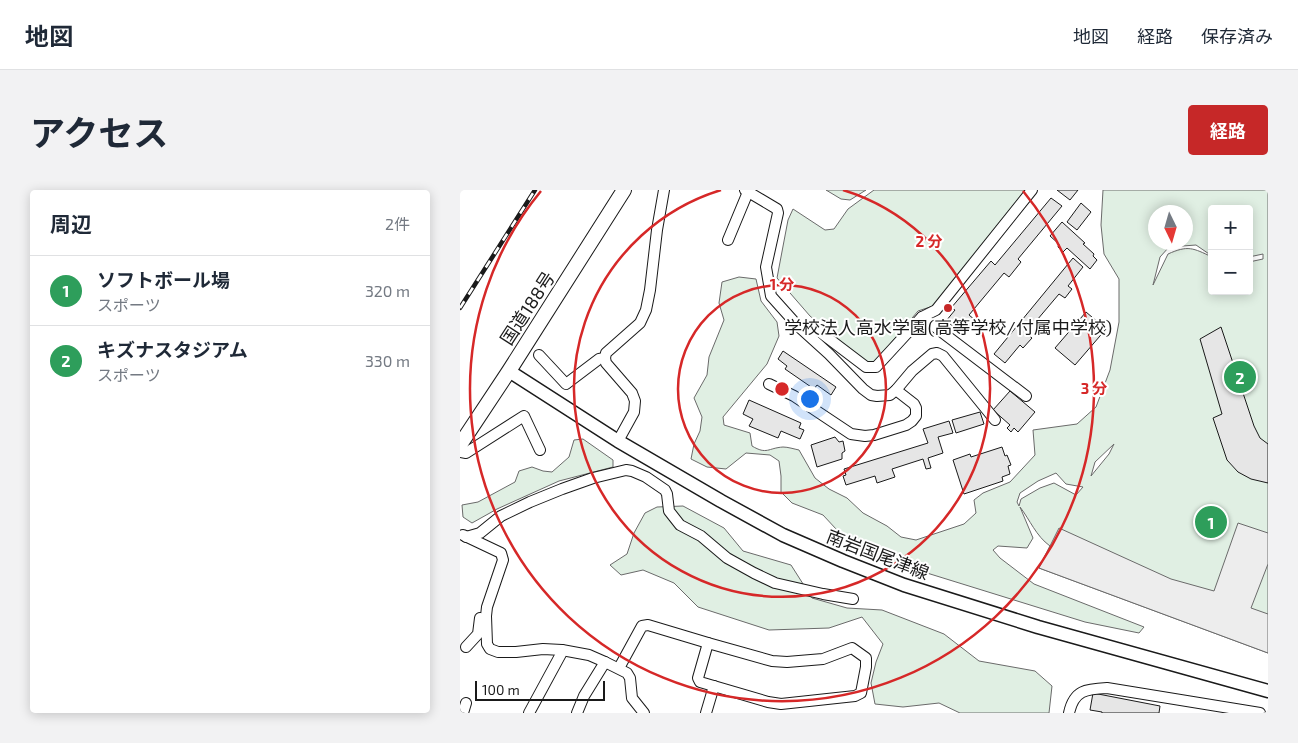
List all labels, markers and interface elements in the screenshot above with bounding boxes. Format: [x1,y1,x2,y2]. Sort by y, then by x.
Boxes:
text: 地図 [25,21,73,50]
text: 地図 [1073,25,1109,47]
text: 経路 [1137,25,1173,47]
text: 保存済み [1201,25,1273,47]
button: 経路 [1188,105,1268,155]
text: アクセス [30,111,168,153]
north arrow [1148,205,1193,250]
map controls [1208,205,1253,295]
button: + [1208,205,1253,250]
text: 周辺 [50,211,92,236]
text: 2件 [385,214,410,233]
text: 2 分 [916,232,942,250]
button: − [1208,250,1253,295]
street label: 国道188号 [495,267,559,349]
text: ソフトボール場 [97,268,230,291]
text: 1 分 [770,275,794,293]
text: 1 [63,281,69,300]
text: 320 m [365,281,410,300]
text: スポーツ [97,295,161,314]
marker: 学校法人高水学園(高等学校/付属中学校) [942,302,954,314]
place label: 学校法人高水学園(高等学校/付属中学校) [784,316,1112,338]
text: キズナスタジアム [97,338,248,361]
text: 2 [61,351,71,370]
text: 330 m [365,351,410,370]
pin: 2 [1224,358,1256,396]
text: スポーツ [97,365,161,384]
text: 3 分 [1081,379,1107,397]
centre of rings [773,380,791,398]
your location [797,386,823,412]
pin: 1 [1195,503,1227,541]
street label: 南岩国尾津線 [824,524,932,584]
scale bar [475,678,605,701]
text: 100 m [482,681,520,698]

